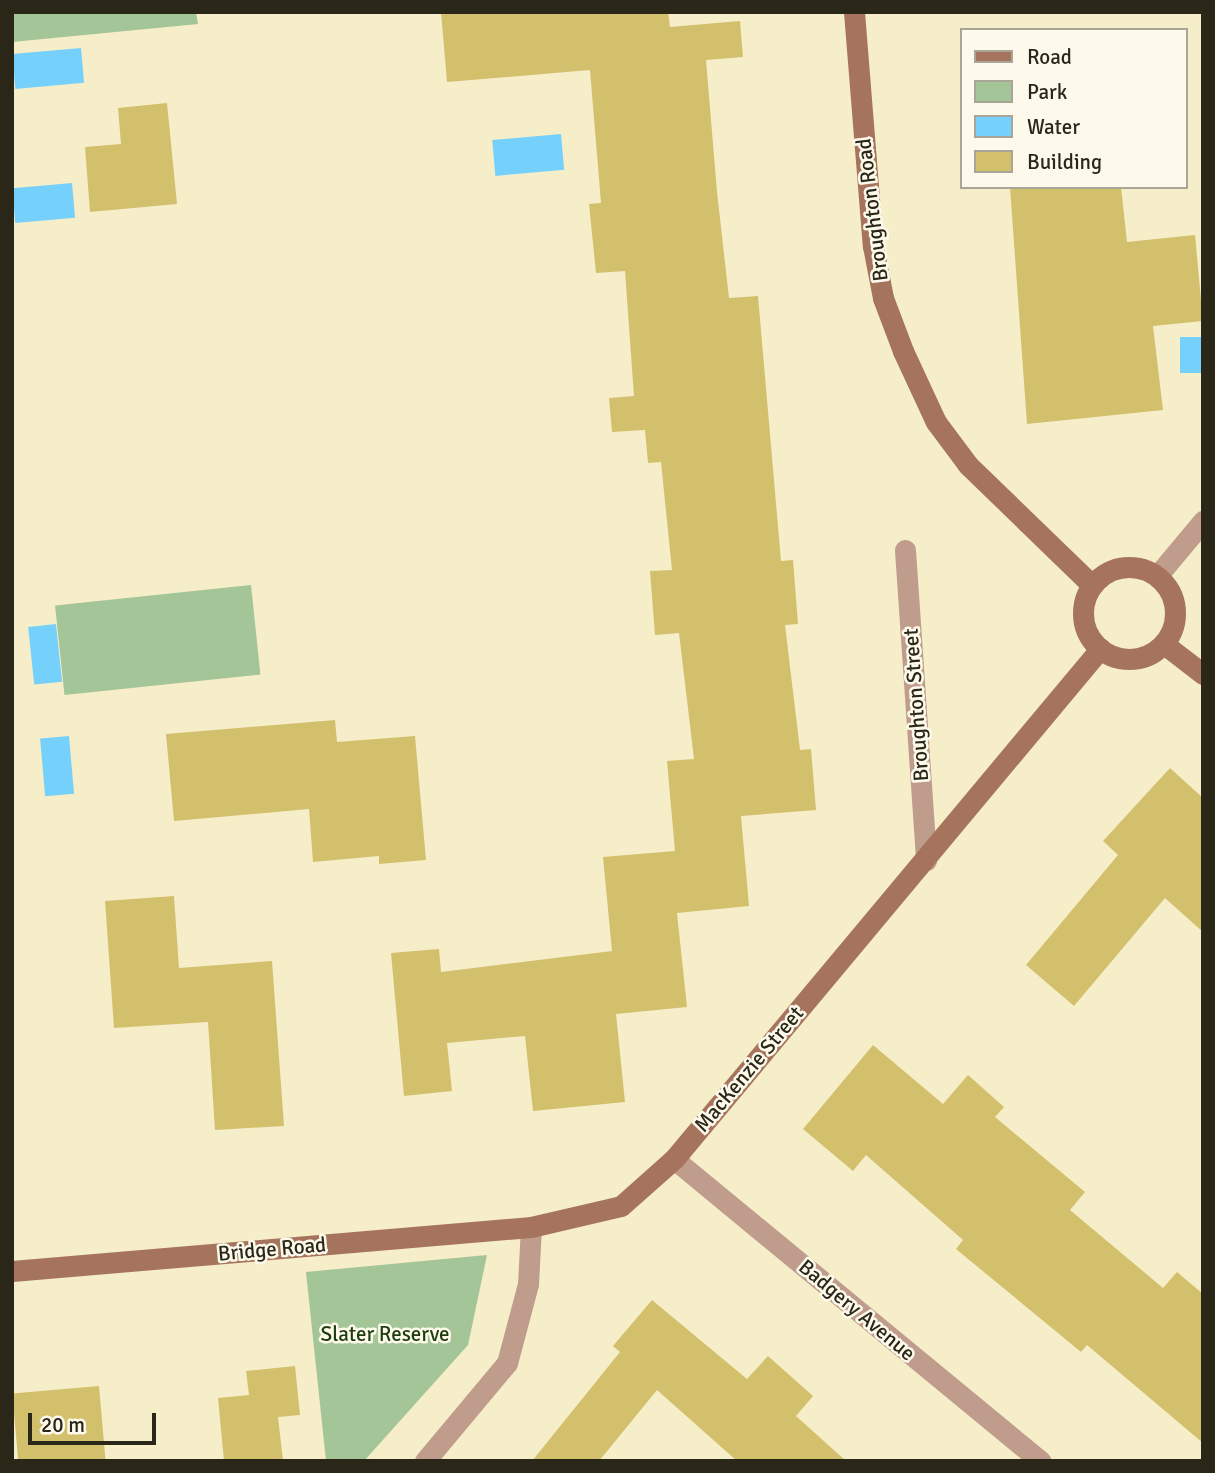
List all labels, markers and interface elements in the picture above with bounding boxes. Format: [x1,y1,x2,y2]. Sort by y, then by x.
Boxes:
legend [960,28,1187,189]
text: Road [1027,44,1072,70]
text: Park [1027,79,1067,105]
text: Water [1027,114,1080,140]
street label: Broughton Road [851,137,893,283]
text: Building [1027,149,1102,175]
street label: Broughton Street [898,628,934,782]
street label: MacKenzie Street [689,1001,809,1137]
street label: Bridge Road [217,1232,327,1266]
street label: Badgery Avenue [794,1254,920,1366]
park label: Slater Reserve [321,1321,449,1347]
scale bar [32,1400,159,1444]
text: 20 m [41,1412,85,1438]

